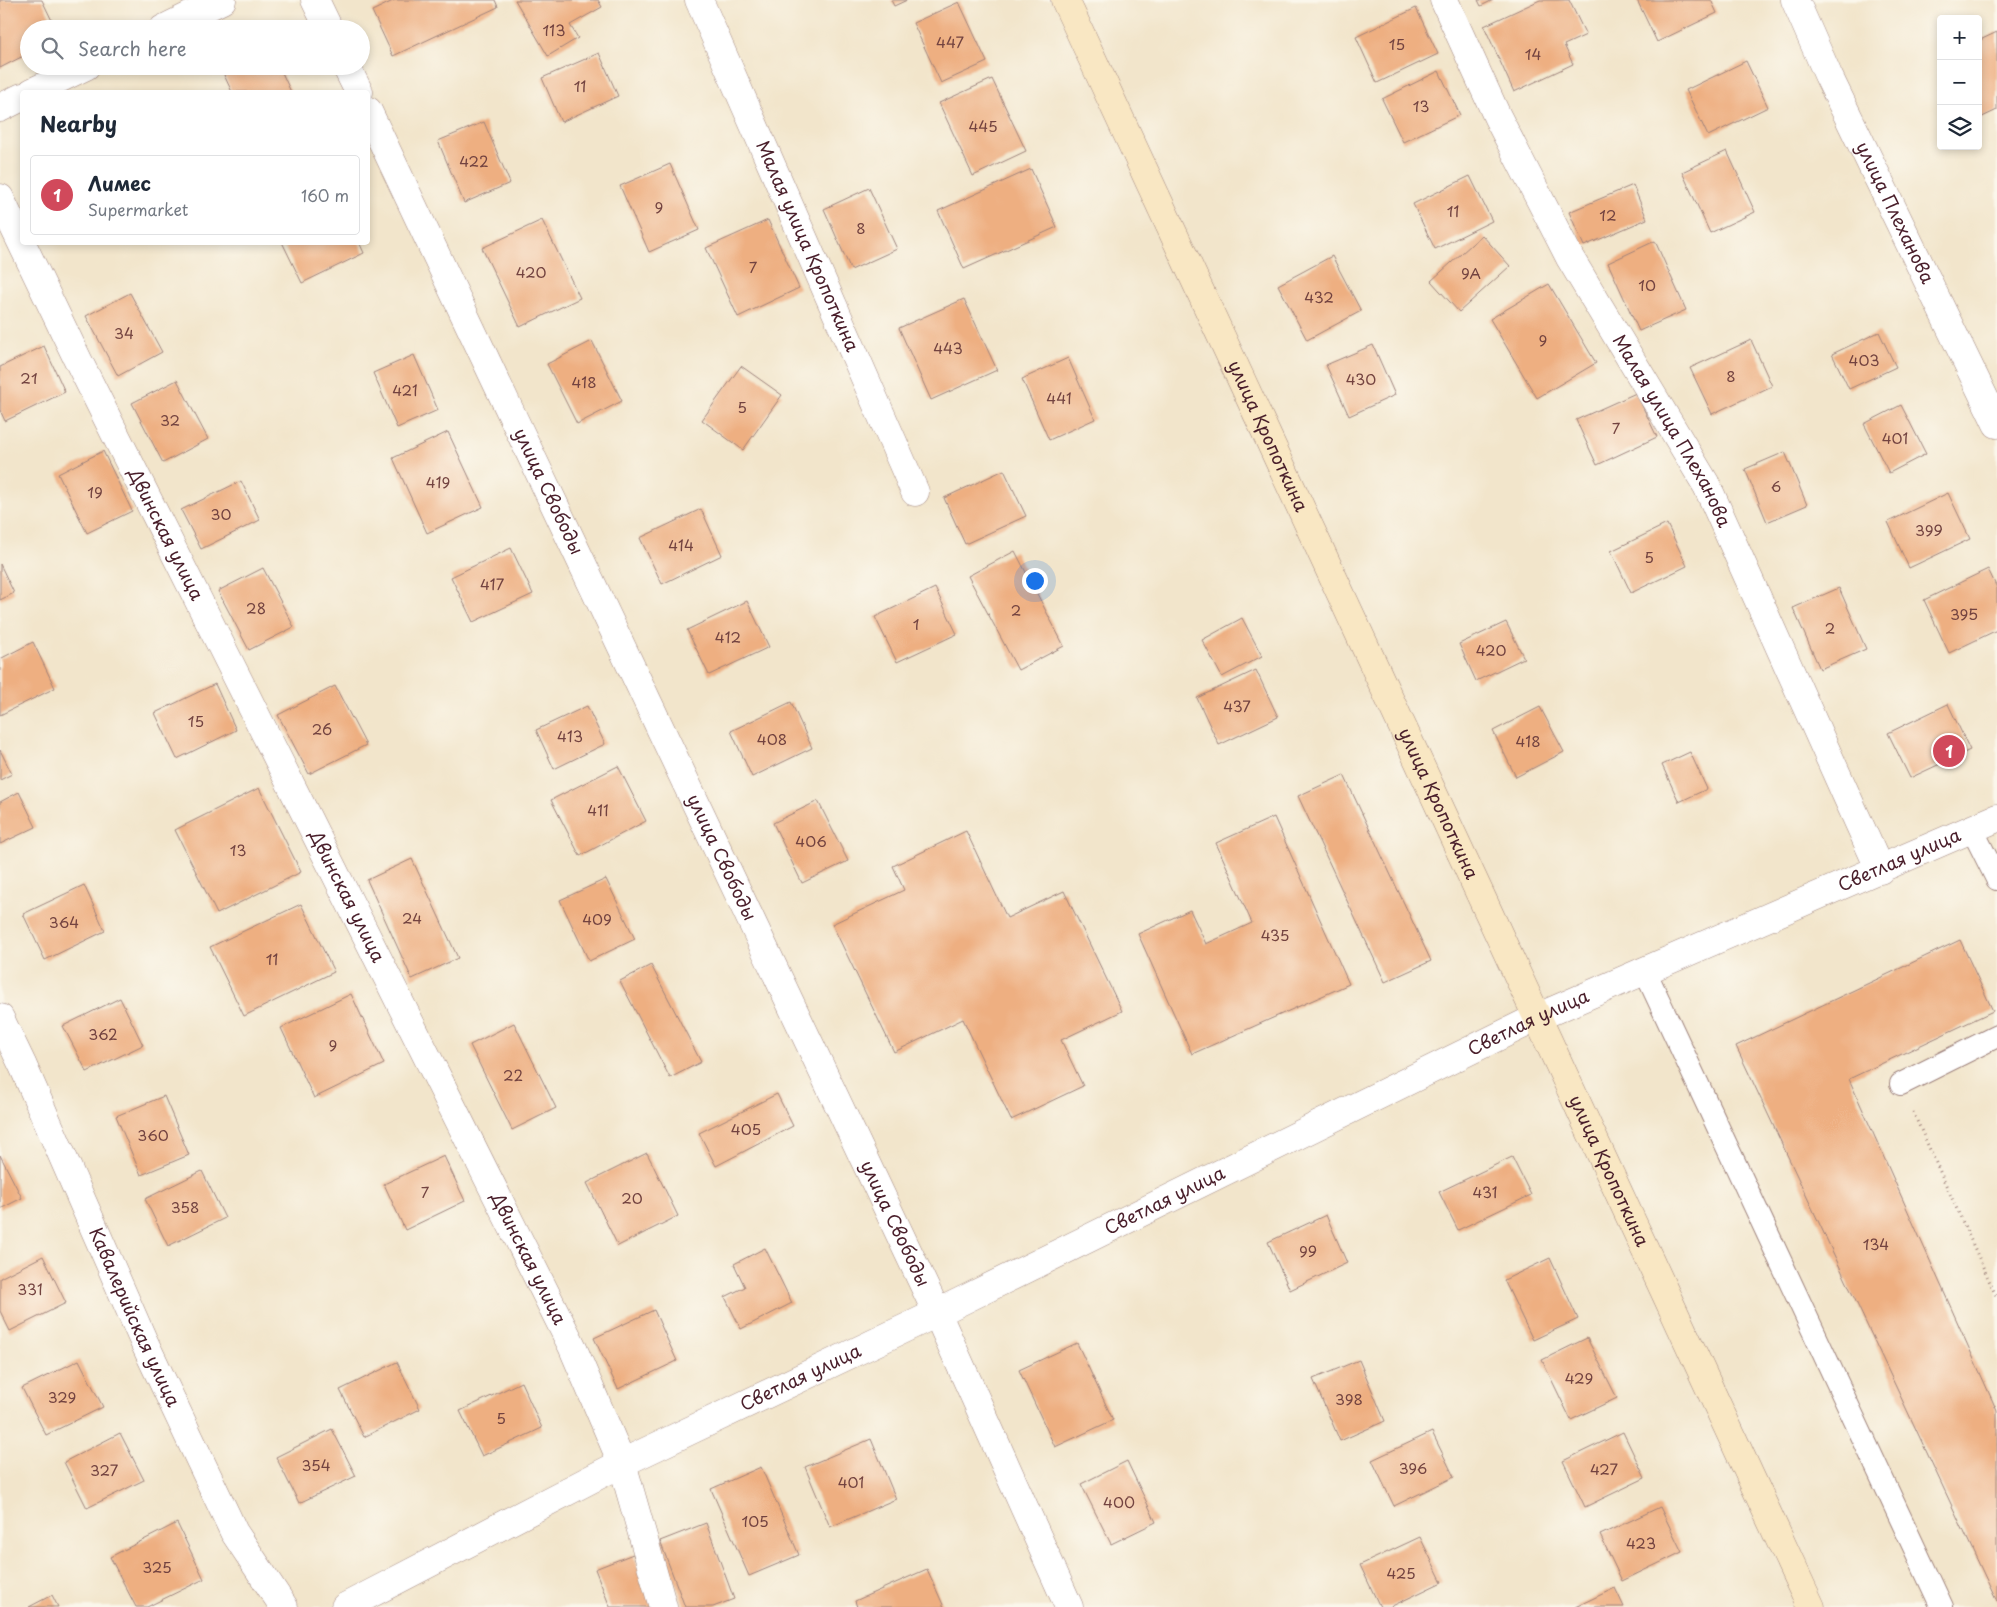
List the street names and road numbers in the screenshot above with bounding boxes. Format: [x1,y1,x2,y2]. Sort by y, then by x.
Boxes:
street label: Малая улица Кропоткина [750,136,867,356]
street label: улица Плеханова [1850,137,1942,288]
street label: Малая улица Плеханова [1607,329,1739,532]
street label: улица Кропоткина [1222,355,1316,516]
street label: улица Свободы [508,423,591,559]
street label: Двинская улица [122,462,212,605]
street label: улица Кропоткина [1393,723,1487,884]
street label: улица Свободы [681,789,764,925]
street label: Светлая улица [1833,820,1965,897]
street label: Двинская улица [303,824,393,967]
street label: Светлая улица [1463,981,1594,1062]
street label: улица Кропоткина [1563,1090,1657,1251]
street label: улица Свободы [854,1155,938,1291]
street label: Светлая улица [1099,1158,1230,1241]
street label: Двинская улица [485,1186,574,1329]
street label: Кавалерийская улица [83,1223,188,1411]
street label: Светлая улица [735,1336,866,1417]

